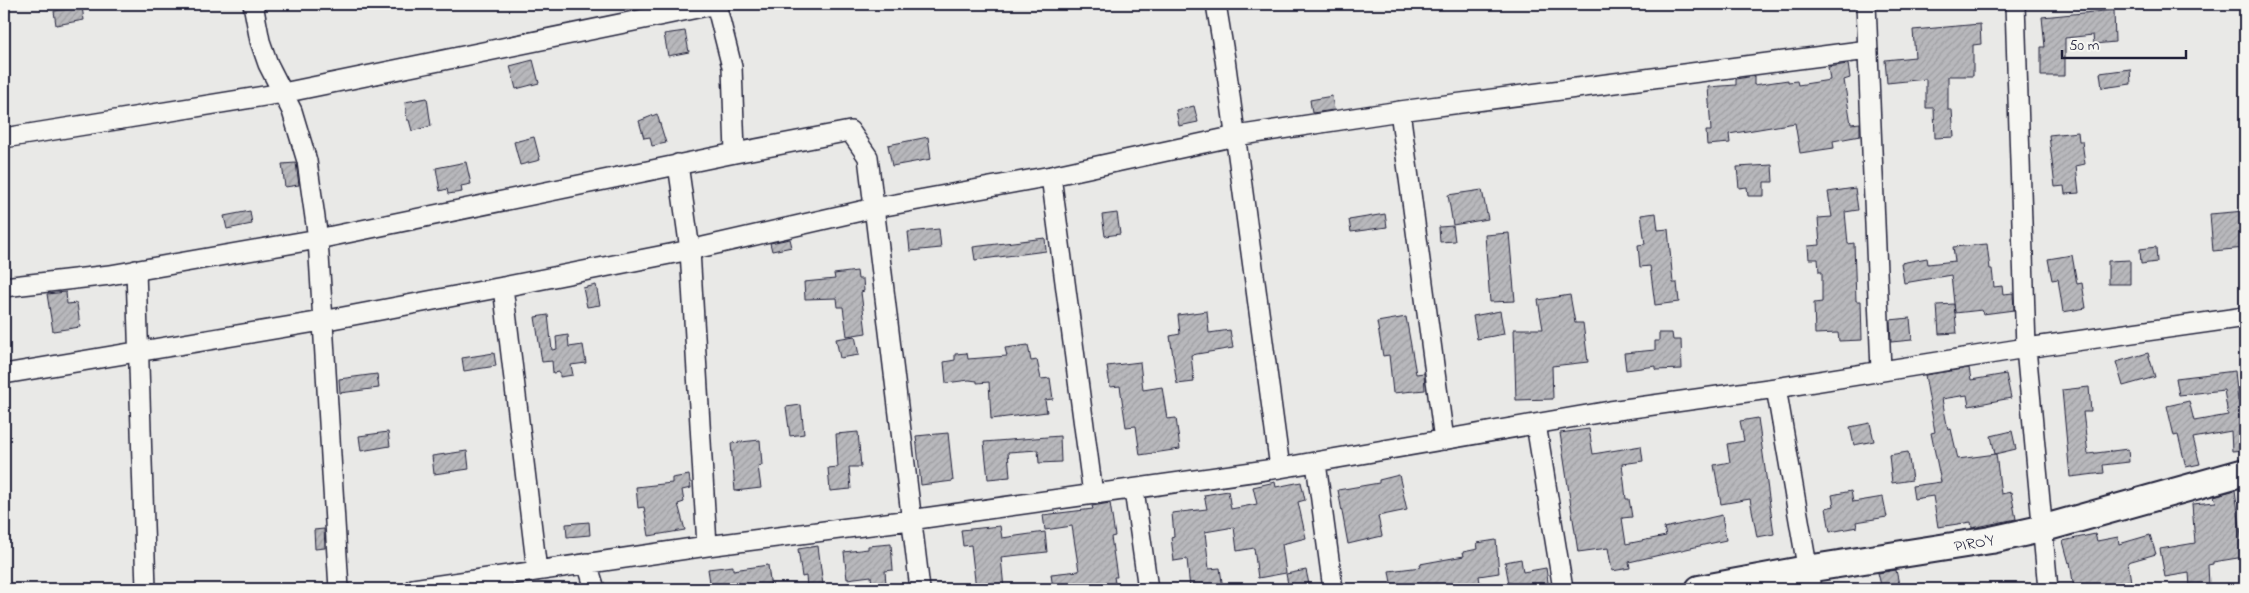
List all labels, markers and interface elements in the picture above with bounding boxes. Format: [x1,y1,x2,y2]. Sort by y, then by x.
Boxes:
scale bar [2062,28,2185,60]
text: 50 m [2069,35,2100,57]
street label: PIRO'Y [1952,529,1997,559]

